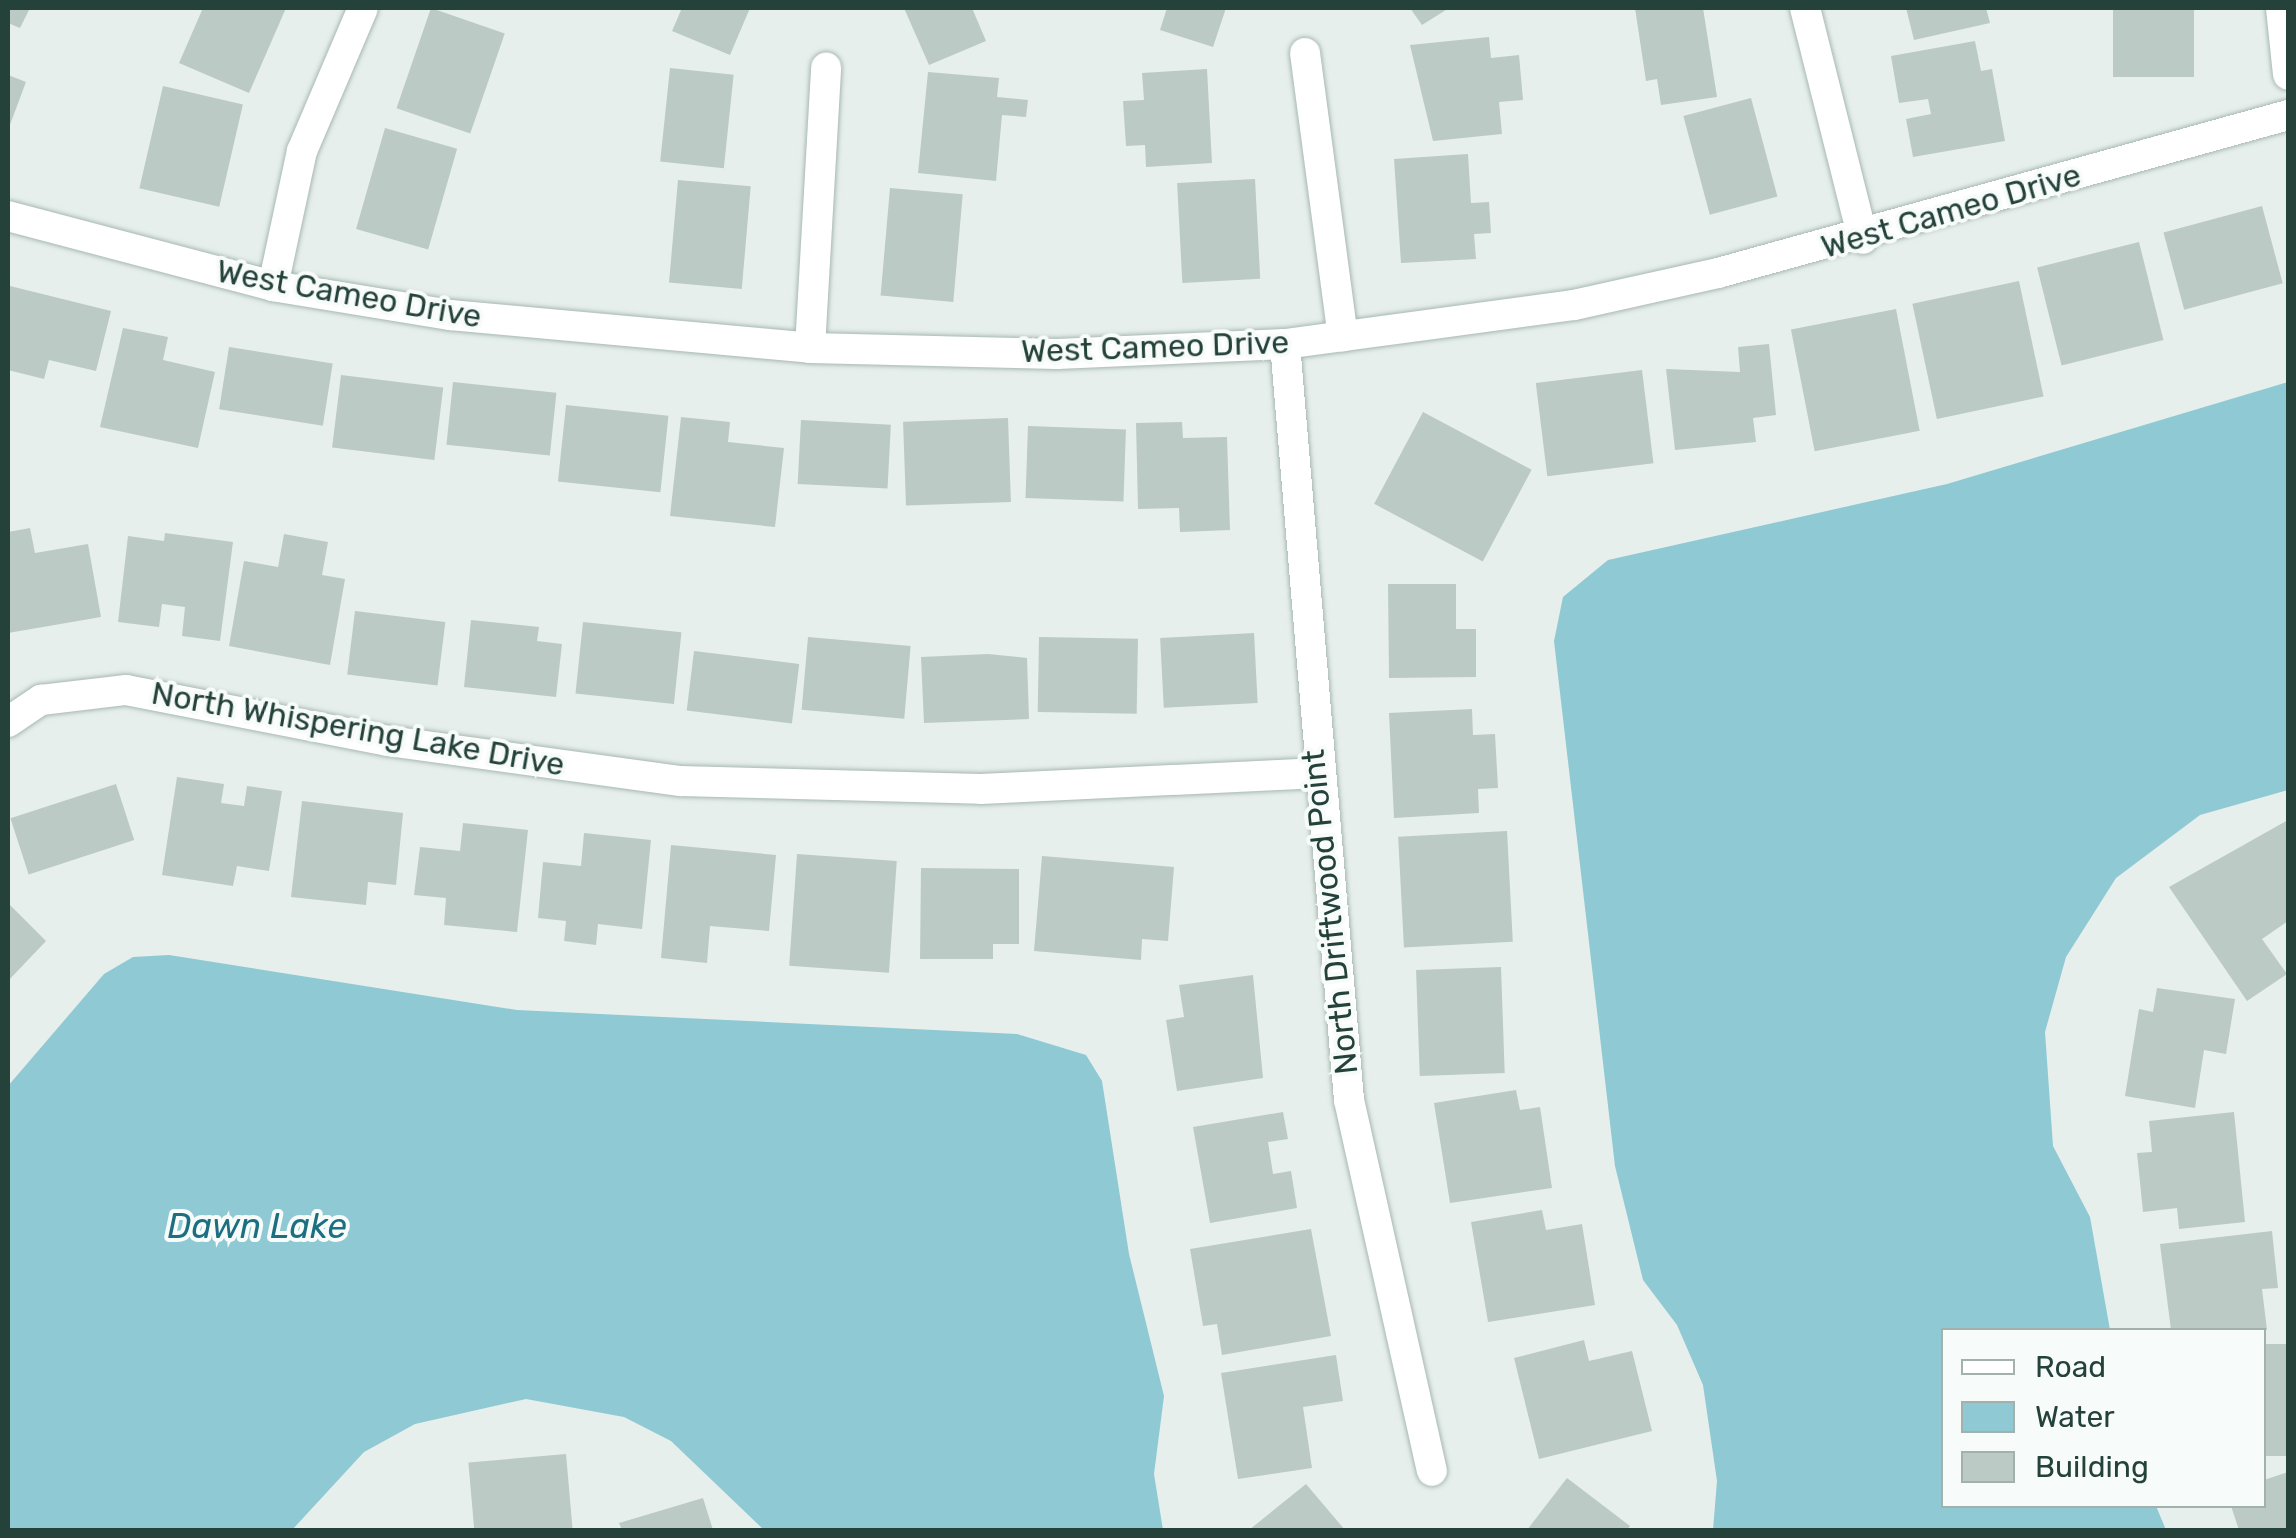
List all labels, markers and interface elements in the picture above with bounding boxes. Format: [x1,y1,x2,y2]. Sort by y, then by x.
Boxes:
street label: West Cameo Drive [1817,156,2085,266]
street label: West Cameo Drive [214,252,484,336]
street label: West Cameo Drive [1020,323,1290,371]
street label: North Whispering Lake Drive [148,674,568,784]
street label: North Driftwood Point [1294,748,1366,1076]
water label: Dawn Lake [167,1205,347,1247]
legend [1941,1328,2266,1508]
text: Road [2035,1349,2106,1385]
text: Water [2035,1399,2115,1435]
text: Building [2035,1449,2149,1485]

